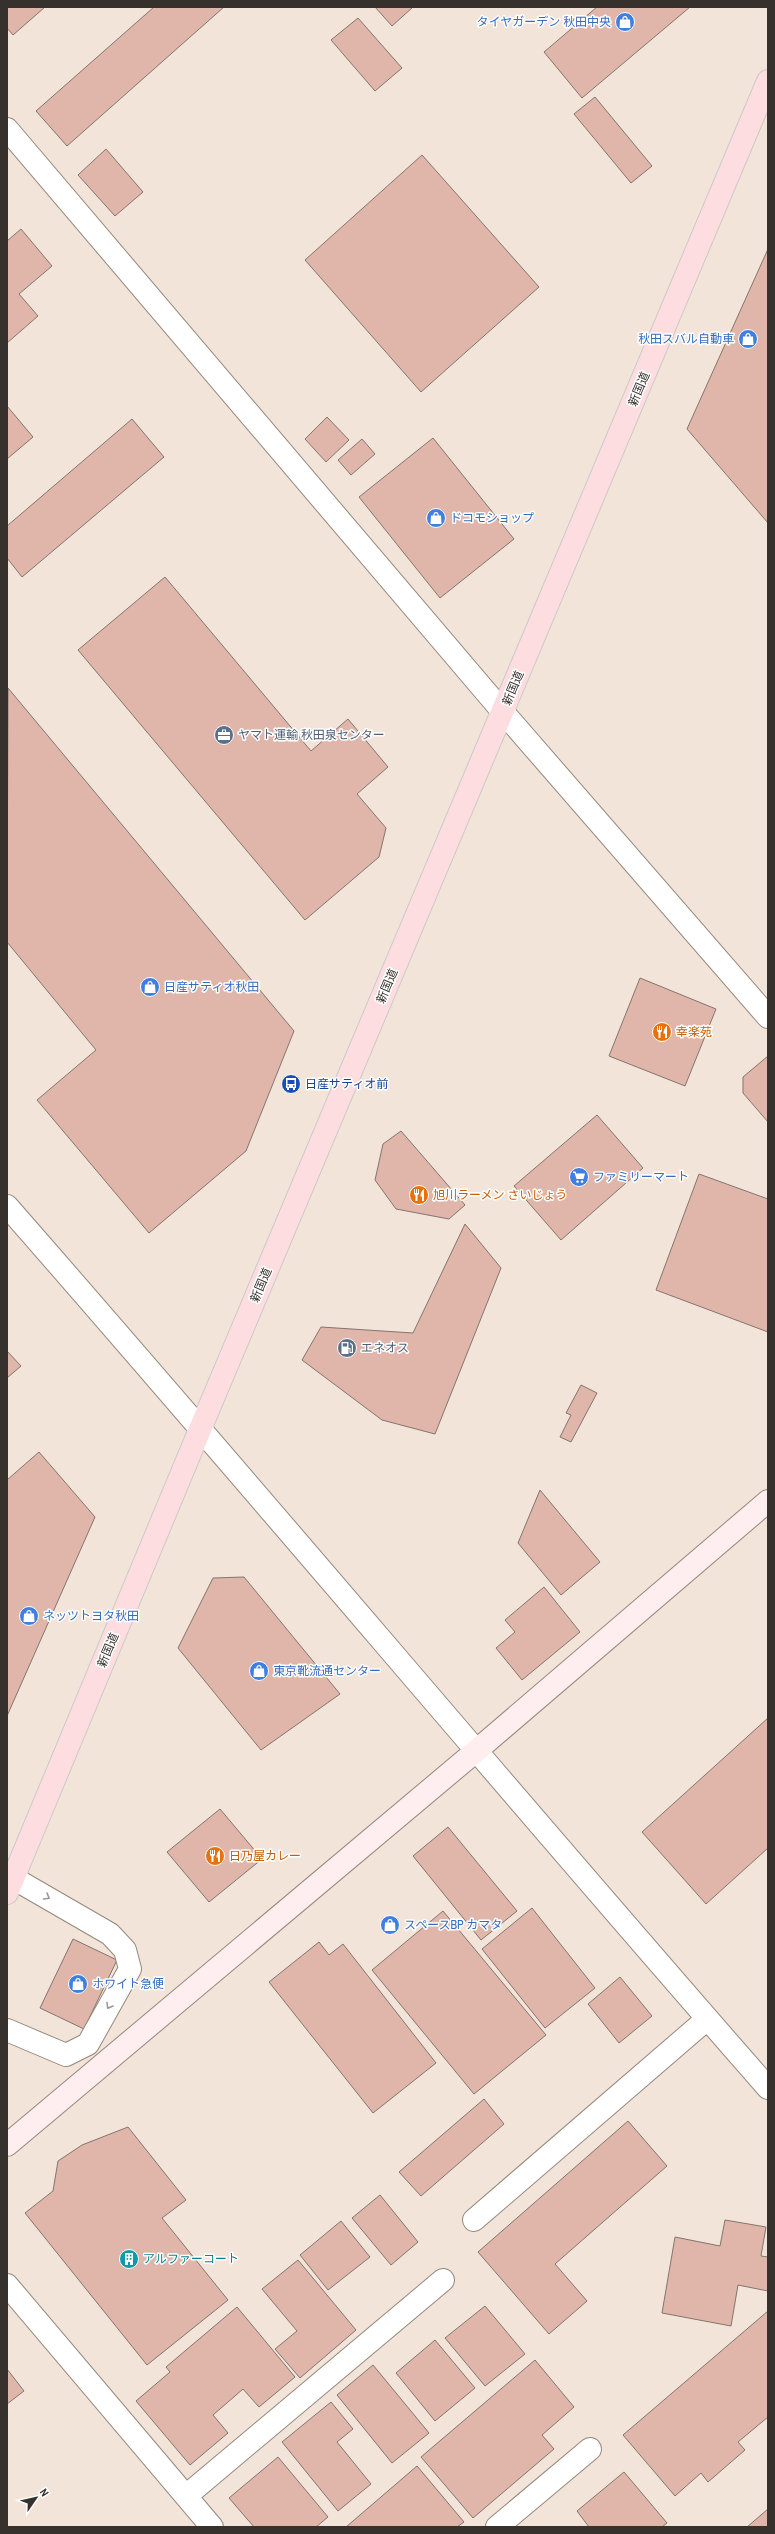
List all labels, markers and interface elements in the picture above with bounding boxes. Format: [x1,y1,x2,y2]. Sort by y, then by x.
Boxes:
shop icon: タイヤガーデン 秋田中央 [614,11,636,33]
place label: タイヤガーデン 秋田中央 [477,14,611,30]
shop icon: 秋田スバル自動車 [737,328,759,350]
place label: 秋田スバル自動車 [638,331,734,347]
street label: 新国道 [625,369,653,409]
shop icon: ドコモショップ [425,507,447,529]
place label: ドコモショップ [450,510,534,526]
street label: 新国道 [499,668,527,708]
office icon: ヤマト運輸 秋田泉センター [213,724,235,746]
place label: ヤマト運輸 秋田泉センター [238,727,385,743]
street label: 新国道 [373,966,401,1006]
shop icon: 日産サティオ秋田 [139,976,161,998]
place label: 日産サティオ秋田 [164,979,259,995]
restaurant icon: 幸楽苑 [651,1021,673,1043]
place label: 幸楽苑 [676,1024,712,1040]
bus stop icon: 日産サティオ前 [280,1073,302,1095]
place label: 日産サティオ前 [305,1076,388,1092]
supermarket icon: ファミリーマート [568,1166,590,1188]
place label: ファミリーマート [593,1169,689,1185]
restaurant icon: 旭川ラーメン さいじょう [408,1184,430,1206]
place label: 旭川ラーメン さいじょう [433,1187,567,1203]
street label: 新国道 [247,1265,275,1305]
fuel station icon: エネオス [336,1337,358,1359]
place label: エネオス [361,1340,409,1356]
shop icon: ネッツトヨタ秋田 [18,1605,40,1627]
place label: ネッツトヨタ秋田 [43,1608,139,1624]
street label: 新国道 [94,1630,122,1670]
shop icon: 東京靴流通センター [248,1660,270,1682]
place label: 東京靴流通センター [273,1663,381,1679]
restaurant icon: 日乃屋カレー [204,1845,226,1867]
place label: 日乃屋カレー [229,1848,301,1864]
one-way arrow [43,1893,50,1900]
shop icon: スペースBP カマタ [379,1914,401,1936]
place label: スペースBP カマタ [404,1917,502,1933]
shop icon: ホワイト急便 [67,1973,89,1995]
place label: ホワイト急便 [92,1976,164,1992]
one-way arrow [106,2002,114,2009]
building icon: アルファーコート [118,2248,140,2270]
place label: アルファーコート [143,2251,239,2267]
north arrow [16,2478,56,2518]
text: N [37,2486,52,2499]

